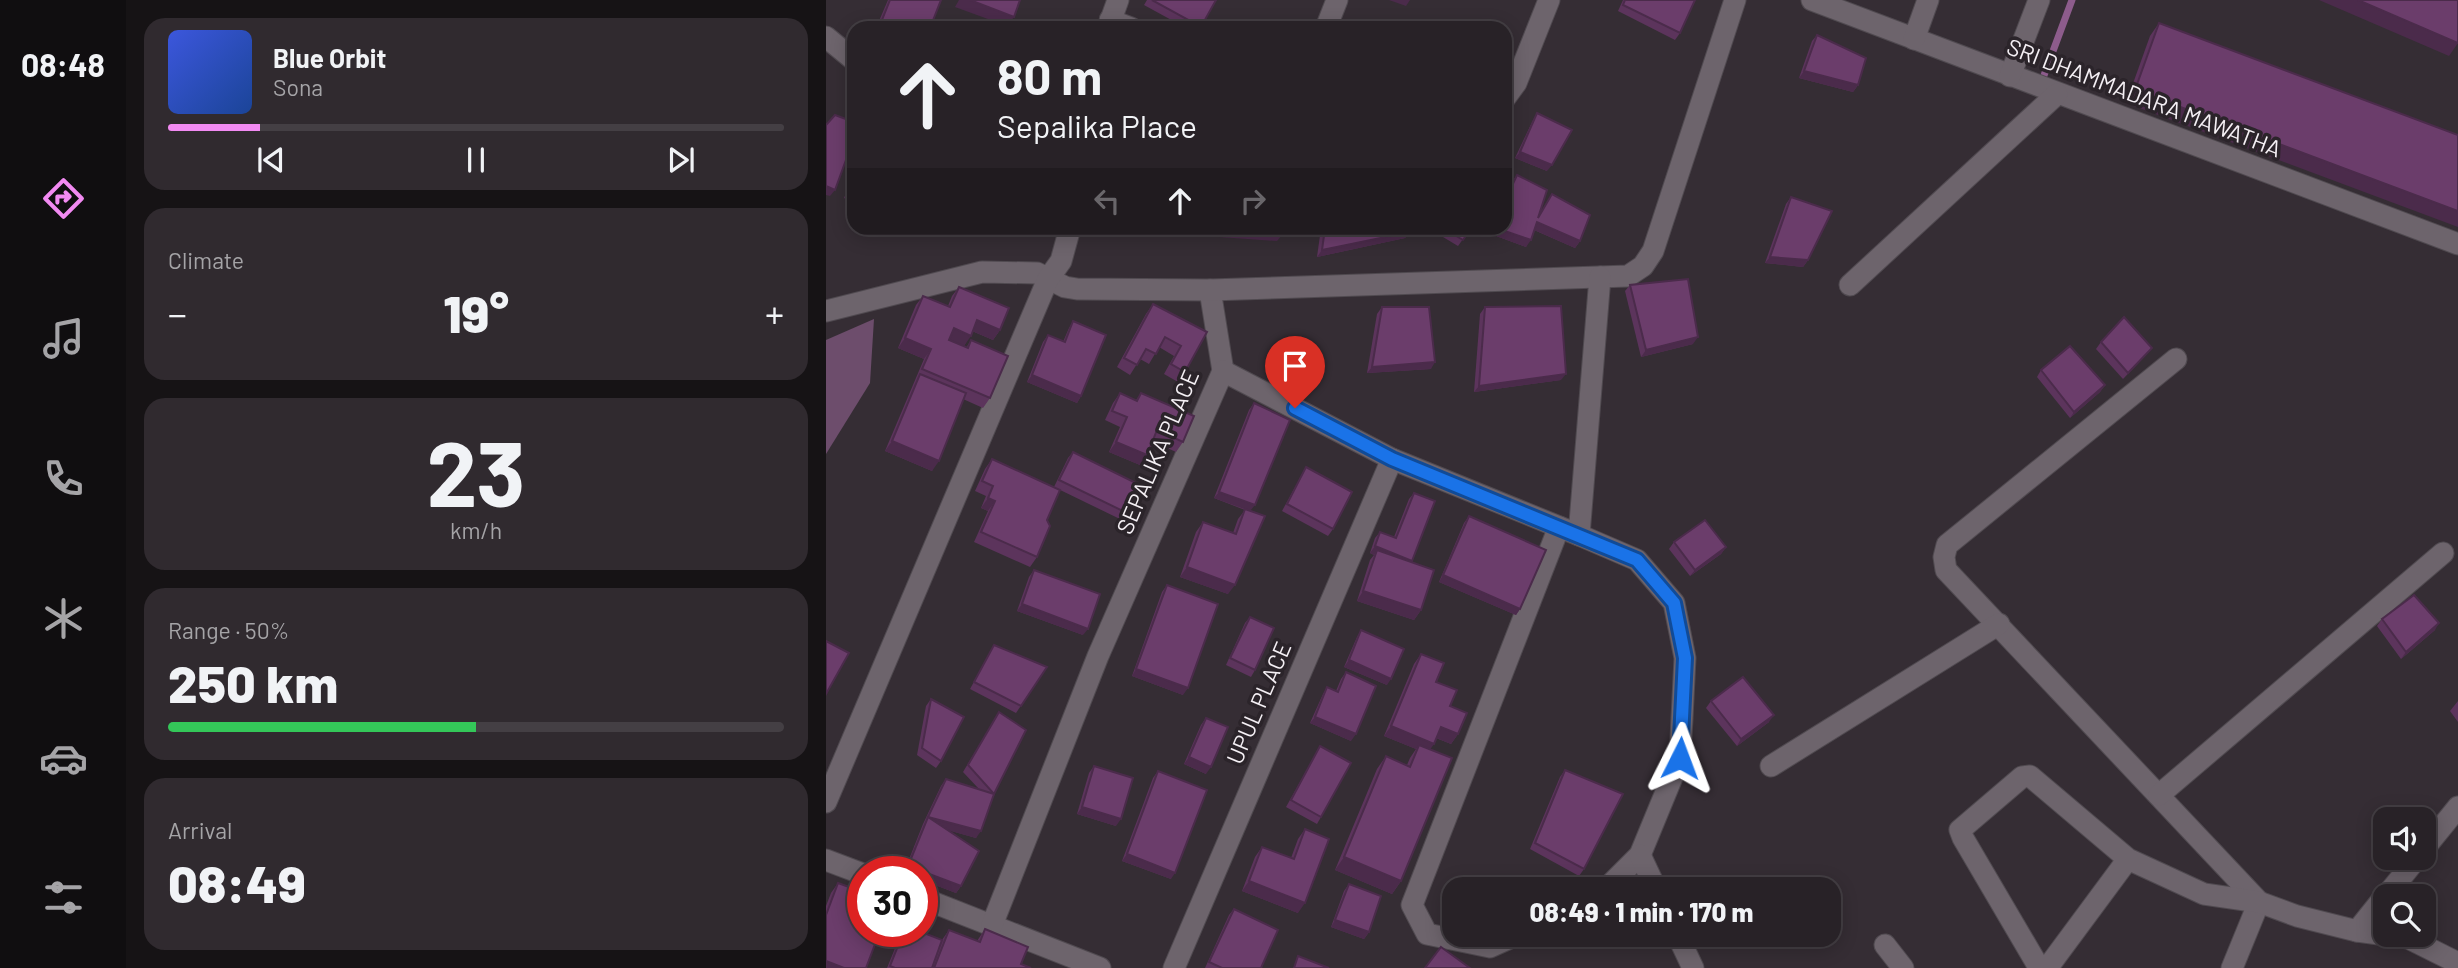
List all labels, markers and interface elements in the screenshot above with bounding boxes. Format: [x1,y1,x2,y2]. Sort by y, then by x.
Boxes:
street label: SRI DHAMMADARA MAWATHA [2003,32,2285,162]
text: Blue Orbit [273,42,386,73]
text: 08:48 [21,45,105,83]
text: 80 m [997,46,1102,105]
icon: ahead [882,49,973,140]
text: Sona [273,73,323,101]
text: Sepalika Place [997,106,1197,144]
icon: previous [252,141,290,179]
icon: pause [457,141,495,179]
icon: next [662,141,700,179]
icon: directions [39,174,88,223]
icon: left [1088,182,1126,220]
icon: ahead [1161,182,1199,220]
icon: right [1234,182,1272,220]
text: Climate [168,246,244,274]
text: 19° [443,281,509,343]
text: − [168,290,187,336]
text: + [765,290,784,336]
icon: music [39,314,88,363]
pin [1265,336,1325,408]
icon: arrive [1276,347,1314,385]
street label: SEPALIKA PLACE [1110,365,1204,538]
text: 23 [427,416,525,525]
icon: phone [39,454,88,503]
text: km/h [450,516,502,544]
icon: climate [39,594,88,643]
text: Range · 50% [168,616,289,644]
street label: UPUL PLACE [1220,637,1296,768]
text: 250 km [168,651,338,713]
position arrow [1643,721,1717,795]
icon: car [39,734,88,783]
map controls [2373,807,2436,947]
button: sound [2373,807,2436,870]
text: Arrival [168,816,232,844]
text: 08:49 [168,851,306,913]
speed limit sign: 30 [847,856,938,947]
icon: filters [39,873,88,922]
button: search [2373,884,2436,947]
text: 08:49 · 1 min · 170 m [1530,896,1753,927]

